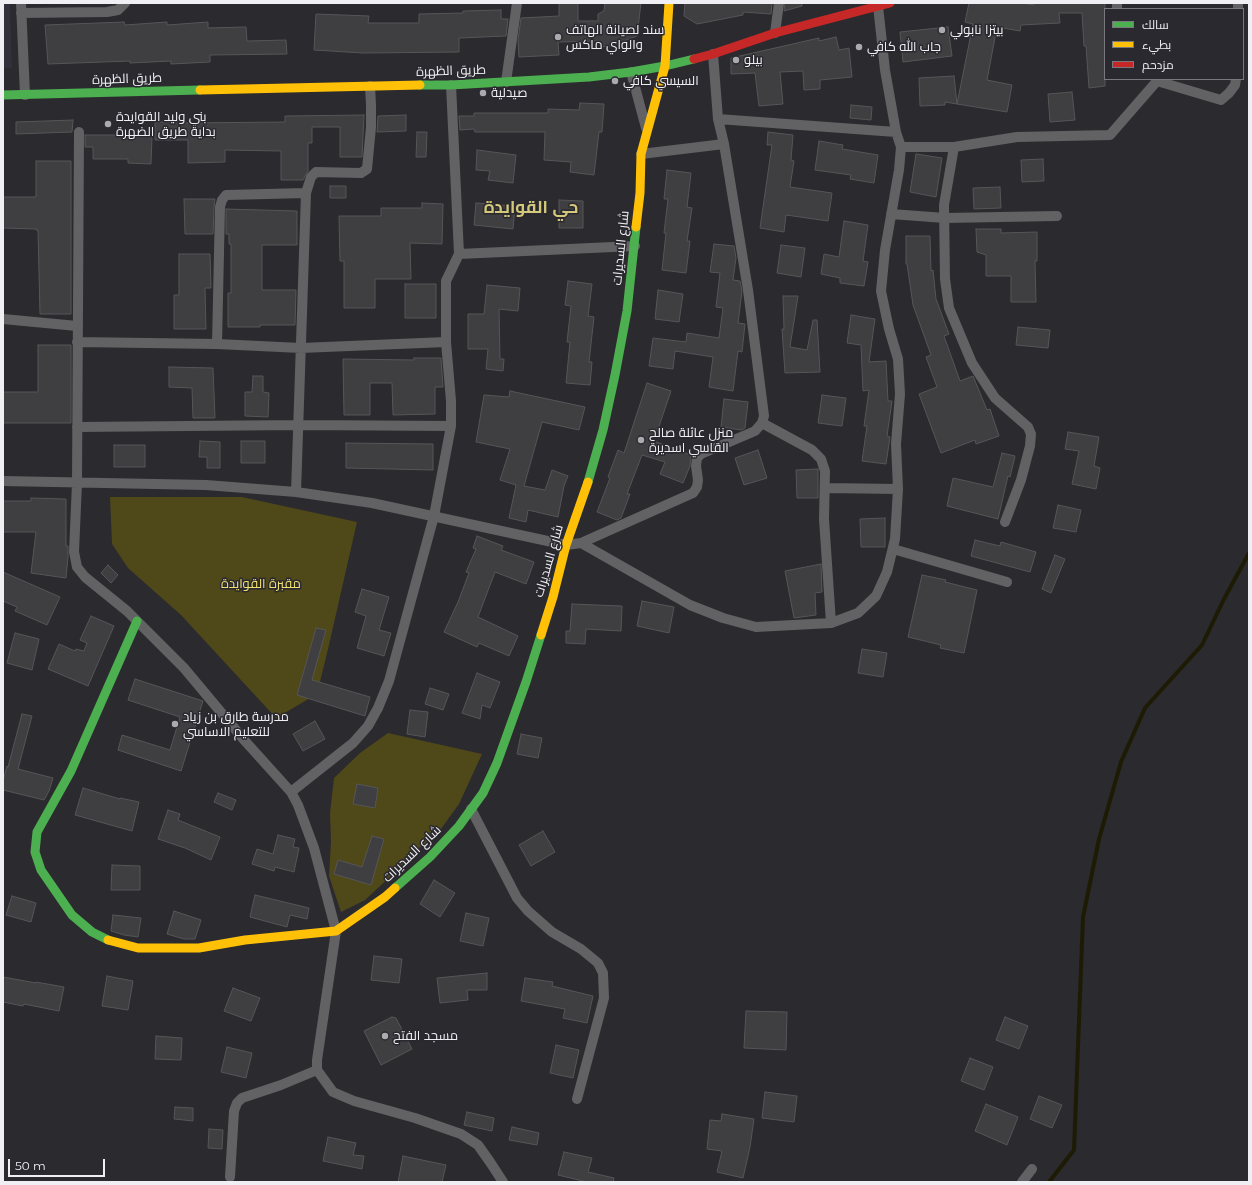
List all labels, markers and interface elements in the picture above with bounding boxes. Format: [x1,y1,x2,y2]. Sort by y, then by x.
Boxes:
legend [1104,8,1244,80]
text: سالك [1142,17,1169,32]
place label: سند لصيانة الهاتف والواي ماكس [566,22,664,53]
place label: بيتزا نابولي [950,22,1003,38]
marker: بيتزا نابولي [937,25,947,35]
marker: سند لصيانة الهاتف والواي ماكس [553,32,563,42]
text: بطيء [1142,37,1171,52]
place label: جاب الله كافي [867,39,941,55]
marker: جاب الله كافي [854,42,864,52]
place label: بيلو [744,52,763,68]
marker: بيلو [731,55,741,65]
text: مزدحم [1142,57,1174,72]
street label: طريق الظهرة [416,62,486,80]
street label: طريق الظهرة [92,70,162,88]
place label: السيسي كافي [623,73,699,89]
marker: السيسي كافي [610,76,620,86]
place label: صيدلية [491,85,527,101]
marker: صيدلية [478,88,488,98]
place label: بني وليد القوايدة بداية طريق الضهرة [116,109,216,140]
marker: بني وليد القوايدة بداية طريق الضهرة [103,119,113,129]
district label: حي القوايدة [484,198,578,218]
street label: شارع السديرات [609,210,633,286]
place label: منزل عائلة صالح القاسي اسديرة [649,425,733,456]
marker: منزل عائلة صالح القاسي اسديرة [636,435,646,445]
street label: شارع السديرات [531,523,567,599]
park label: مقبرة القوايدة [221,576,301,592]
place label: مدرسة طارق بن زياد للتعليم الاساسي [183,709,289,740]
marker: مدرسة طارق بن زياد للتعليم الاساسي [170,719,180,729]
street label: شارع السديرات [380,822,444,886]
place label: مسجد الفتح [393,1028,458,1044]
marker: مسجد الفتح [380,1031,390,1041]
scale bar [10,1151,107,1177]
text: 50 m [15,1158,46,1173]

